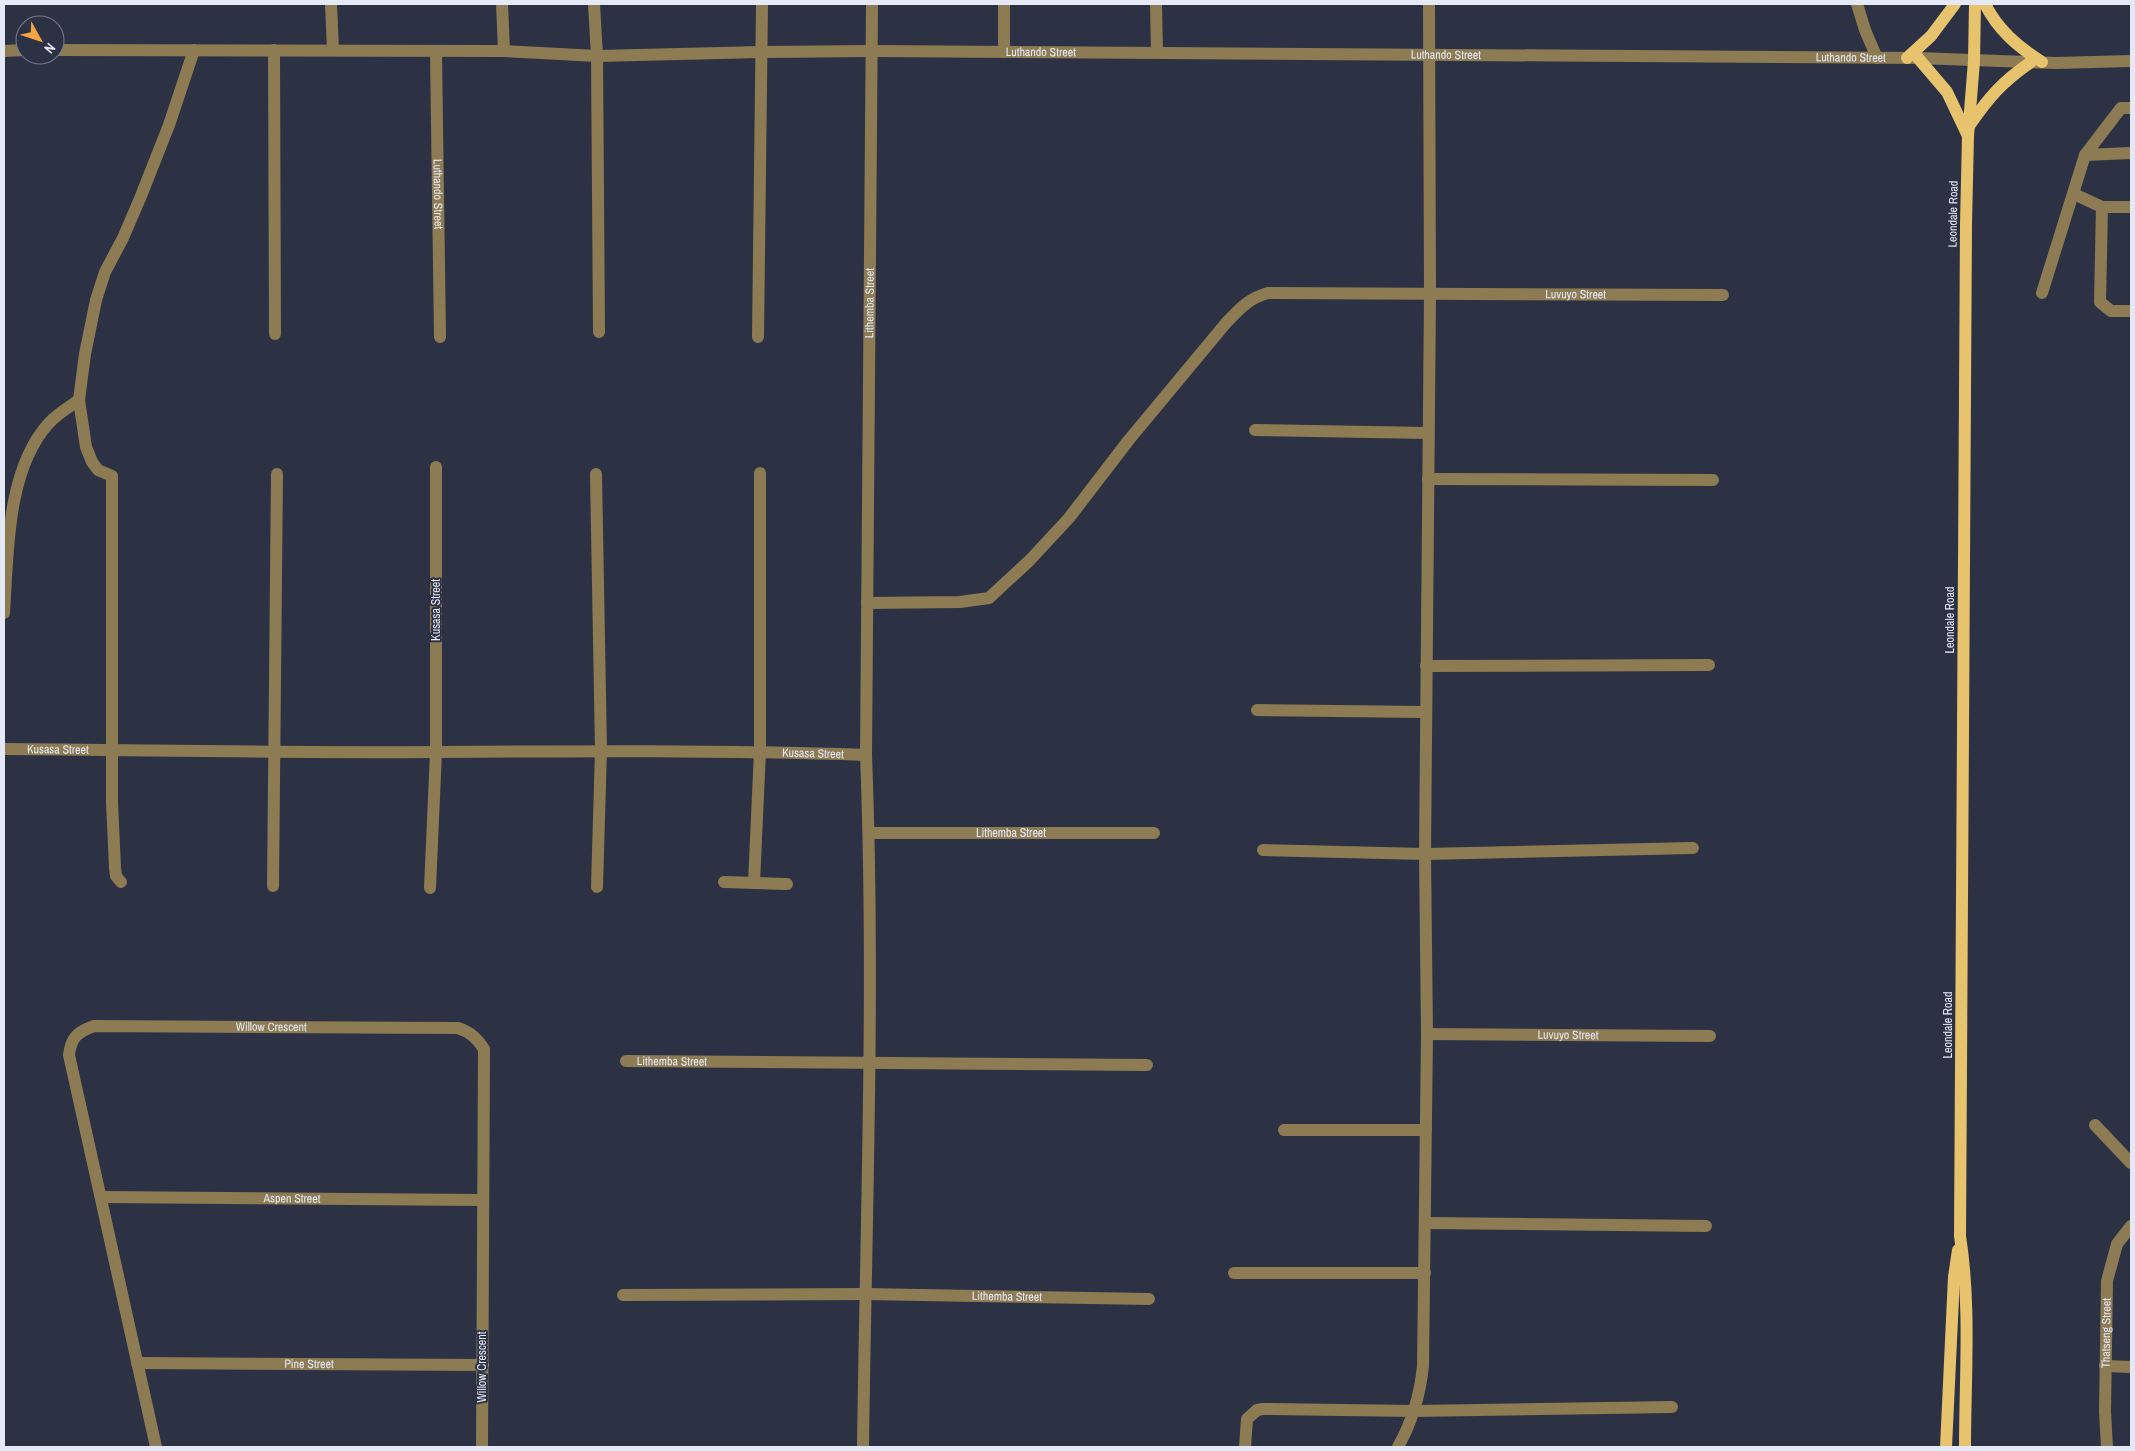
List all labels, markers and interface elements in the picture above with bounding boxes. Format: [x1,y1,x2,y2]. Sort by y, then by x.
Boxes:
north arrow [15,15,65,65]
text: N [40,39,60,57]
street label: Luthando Street [1006,44,1076,60]
street label: Luthando Street [1411,47,1481,63]
street label: Luthando Street [1816,49,1886,66]
street label: Luthando Street [430,159,446,229]
street label: Leondale Road [1944,180,1962,248]
street label: Lithemba Street [861,268,878,338]
street label: Luvuyo Street [1545,286,1606,302]
street label: Kusasa Street [428,579,444,641]
street label: Leondale Road [1942,587,1958,653]
street label: Kusasa Street [27,741,89,758]
street label: Kusasa Street [782,745,844,762]
street label: Lithemba Street [976,825,1046,841]
street label: Leondale Road [1940,992,1956,1058]
street label: Willow Crescent [236,1019,307,1035]
street label: Luvuyo Street [1538,1027,1599,1043]
street label: Lithemba Street [637,1053,707,1070]
street label: Aspen Street [262,1190,321,1207]
street label: Lithemba Street [972,1288,1042,1305]
street label: Thatseng Street [2098,1298,2115,1368]
street label: Willow Crescent [474,1331,490,1403]
street label: Pine Street [284,1356,334,1372]

